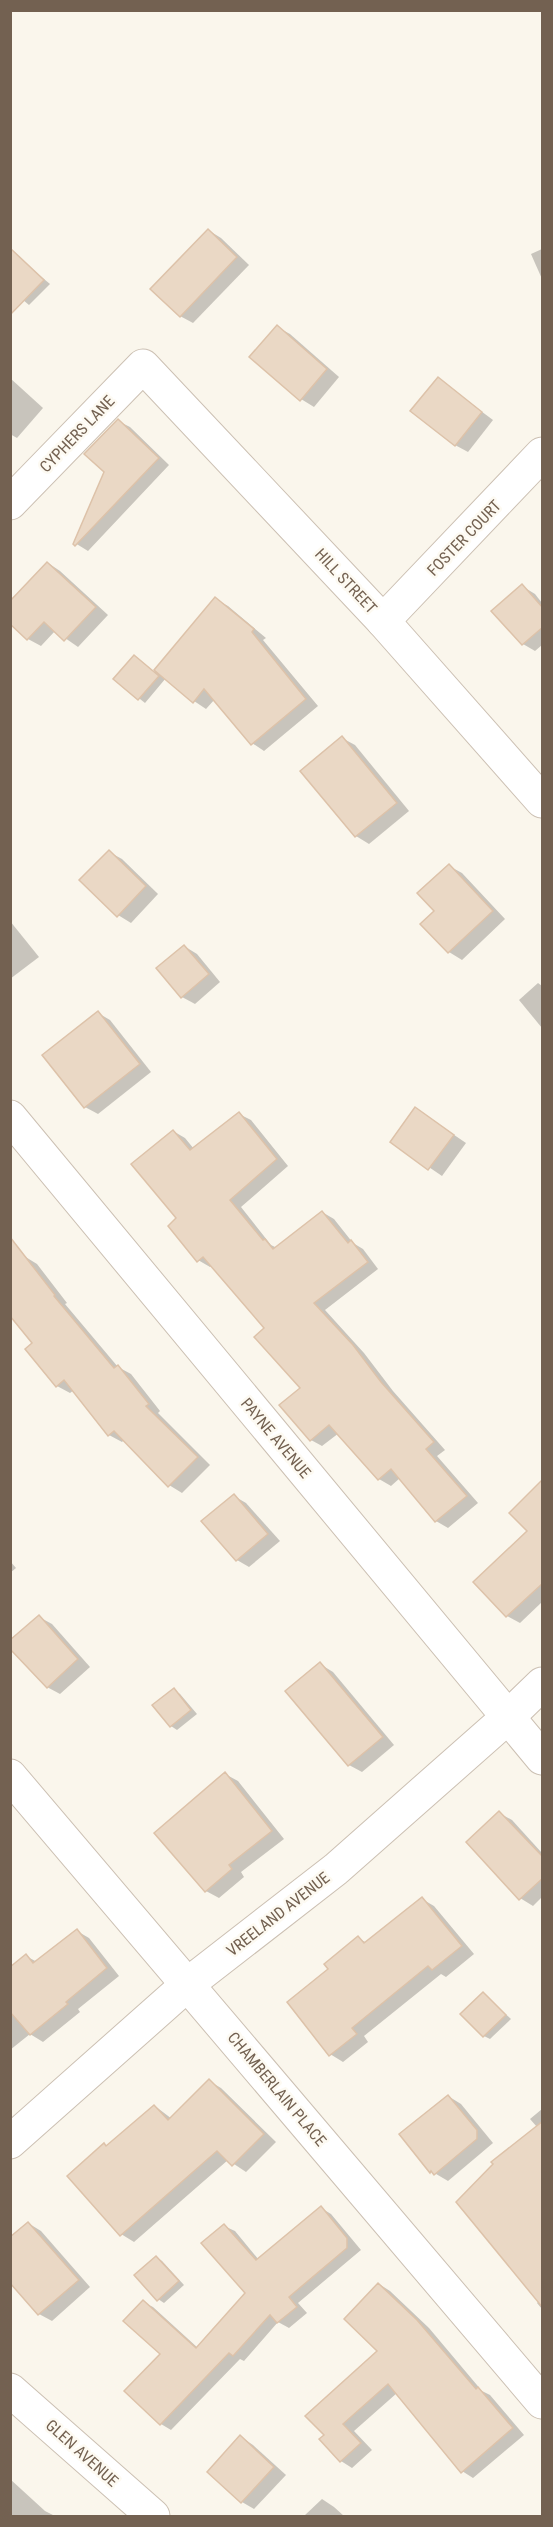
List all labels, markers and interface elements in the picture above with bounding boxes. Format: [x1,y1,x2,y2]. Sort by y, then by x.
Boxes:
street label: CYPHERS LANE [36,392,118,476]
street label: FOSTER COURT [423,496,505,580]
street label: HILL STREET [311,544,381,618]
street label: PAYNE AVENUE [237,1394,315,1482]
street label: VREELAND AVENUE [223,1868,333,1960]
street label: CHAMBERLAIN PLACE [224,2028,330,2150]
street label: GLEN AVENUE [42,2416,122,2491]

